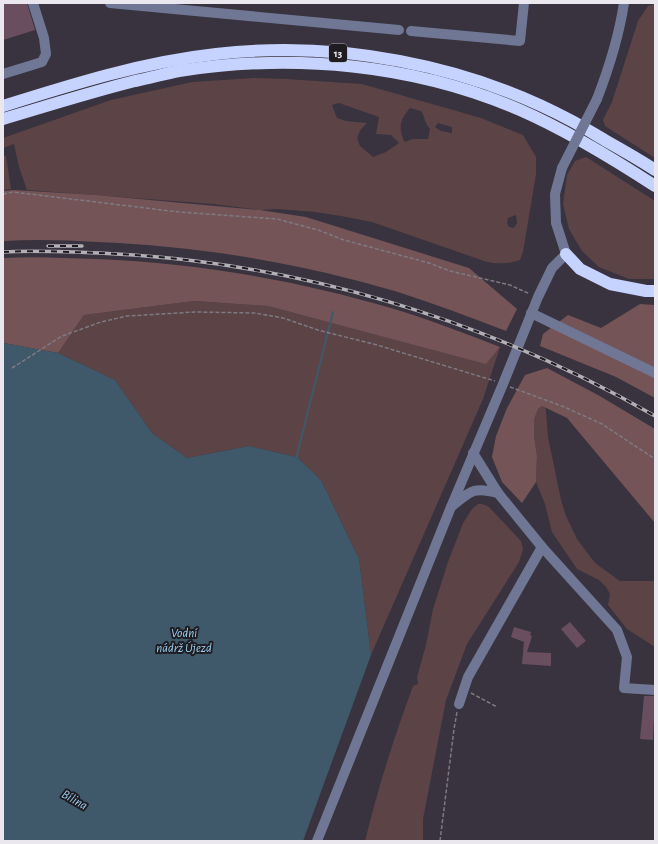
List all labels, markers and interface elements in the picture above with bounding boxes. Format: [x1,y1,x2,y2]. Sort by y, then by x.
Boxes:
road number: 13 [329,44,347,62]
water label: Vodní nádrž Újezd [156,627,212,655]
water label: Bílina [59,788,90,813]

